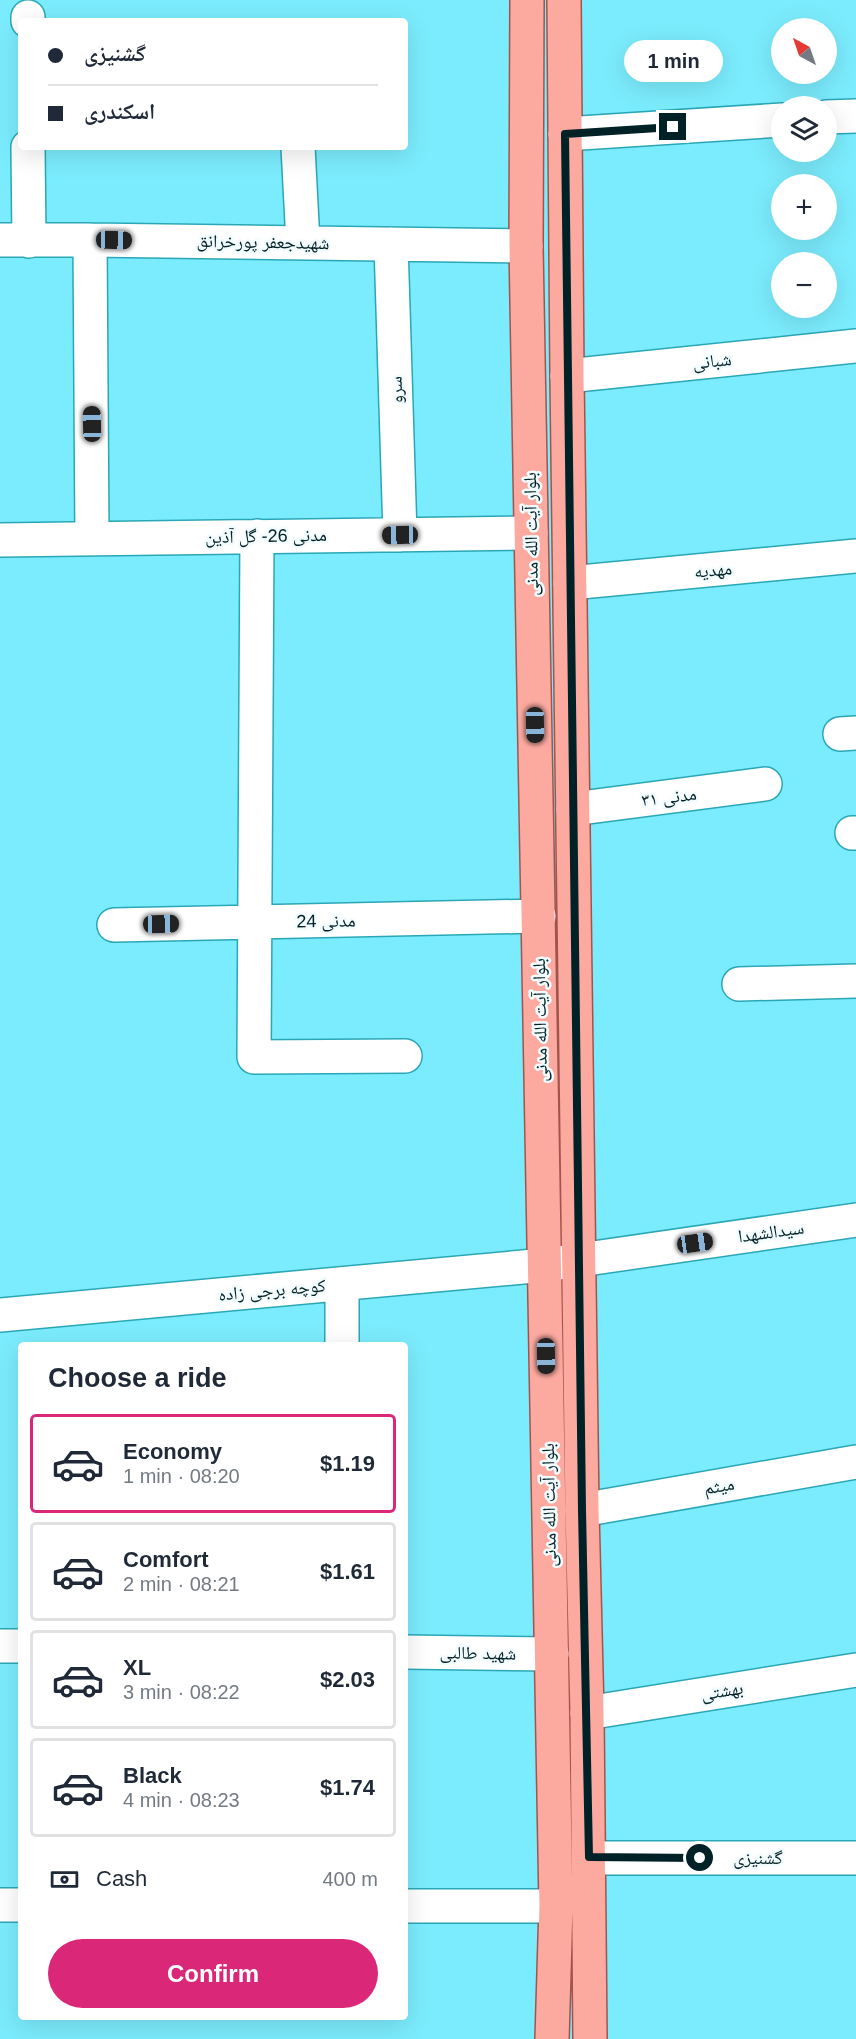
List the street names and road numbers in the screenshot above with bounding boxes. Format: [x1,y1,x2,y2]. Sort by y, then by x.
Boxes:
street label: شهیدجعفر پورخرانق [196,231,330,254]
street label: شبانی [692,349,733,374]
street label: سرو [386,376,406,404]
street label: بلوار آیت الله مدنی [520,472,543,596]
street label: مدنی 26- گل آذین [205,525,327,548]
street label: مهدیه [693,558,733,582]
street label: مدنی ۳۱ [640,784,698,811]
street label: مدنی 24 [296,910,356,933]
street label: بلوار آیت الله مدنی [529,958,552,1082]
street label: سیدالشهدا [737,1217,805,1247]
street label: کوچه برجى زاده [218,1275,327,1306]
street label: بلوار آیت الله مدنی [538,1443,561,1567]
street label: میثم [702,1473,736,1500]
street label: شهید طالبی [440,1642,516,1665]
street label: بهشتی [699,1678,745,1705]
street label: گشنیزی [733,1848,783,1869]

